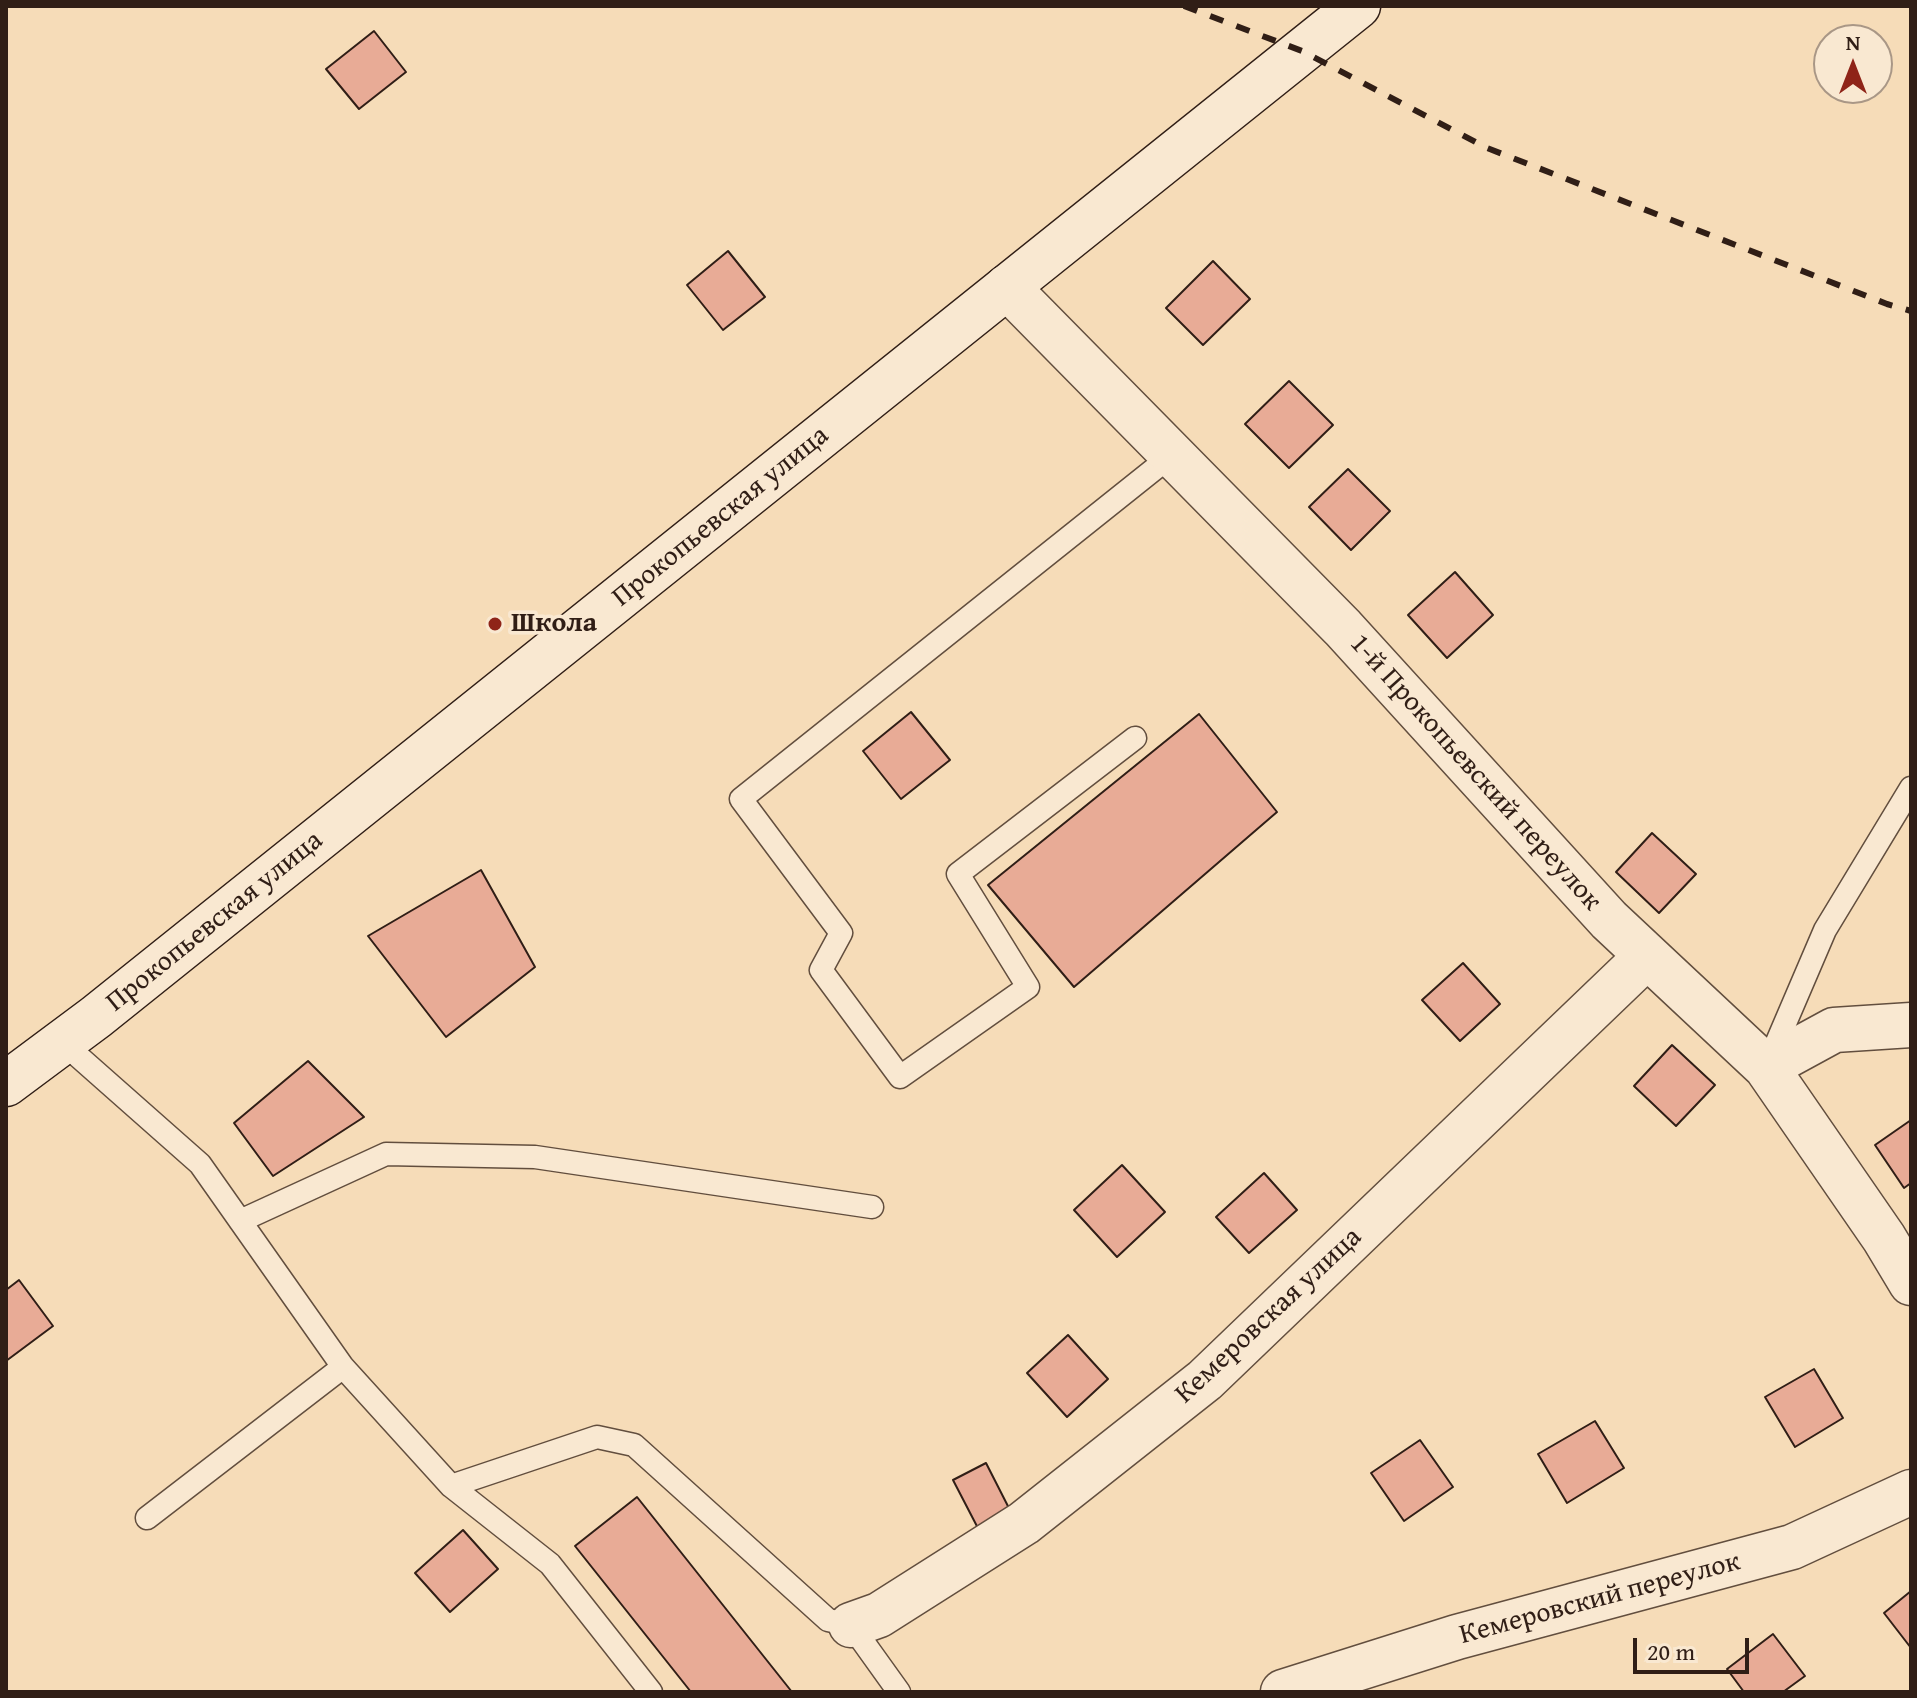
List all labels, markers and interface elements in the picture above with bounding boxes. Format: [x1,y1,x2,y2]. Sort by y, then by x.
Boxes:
north arrow [1813,24,1893,104]
text: N [1846,26,1860,58]
street label: Прокопьевская улица [606,419,836,615]
place label: Школа [511,607,597,641]
marker: Школа [486,615,504,633]
street label: 1-й Прокопьевский переулок [1342,628,1608,918]
street label: Прокопьевская улица [100,824,330,1020]
street label: Кемеровская улица [1169,1221,1369,1411]
street label: Кемеровский переулок [1456,1545,1744,1653]
scale bar [1637,1622,1753,1672]
text: 20 m [1647,1634,1695,1669]

